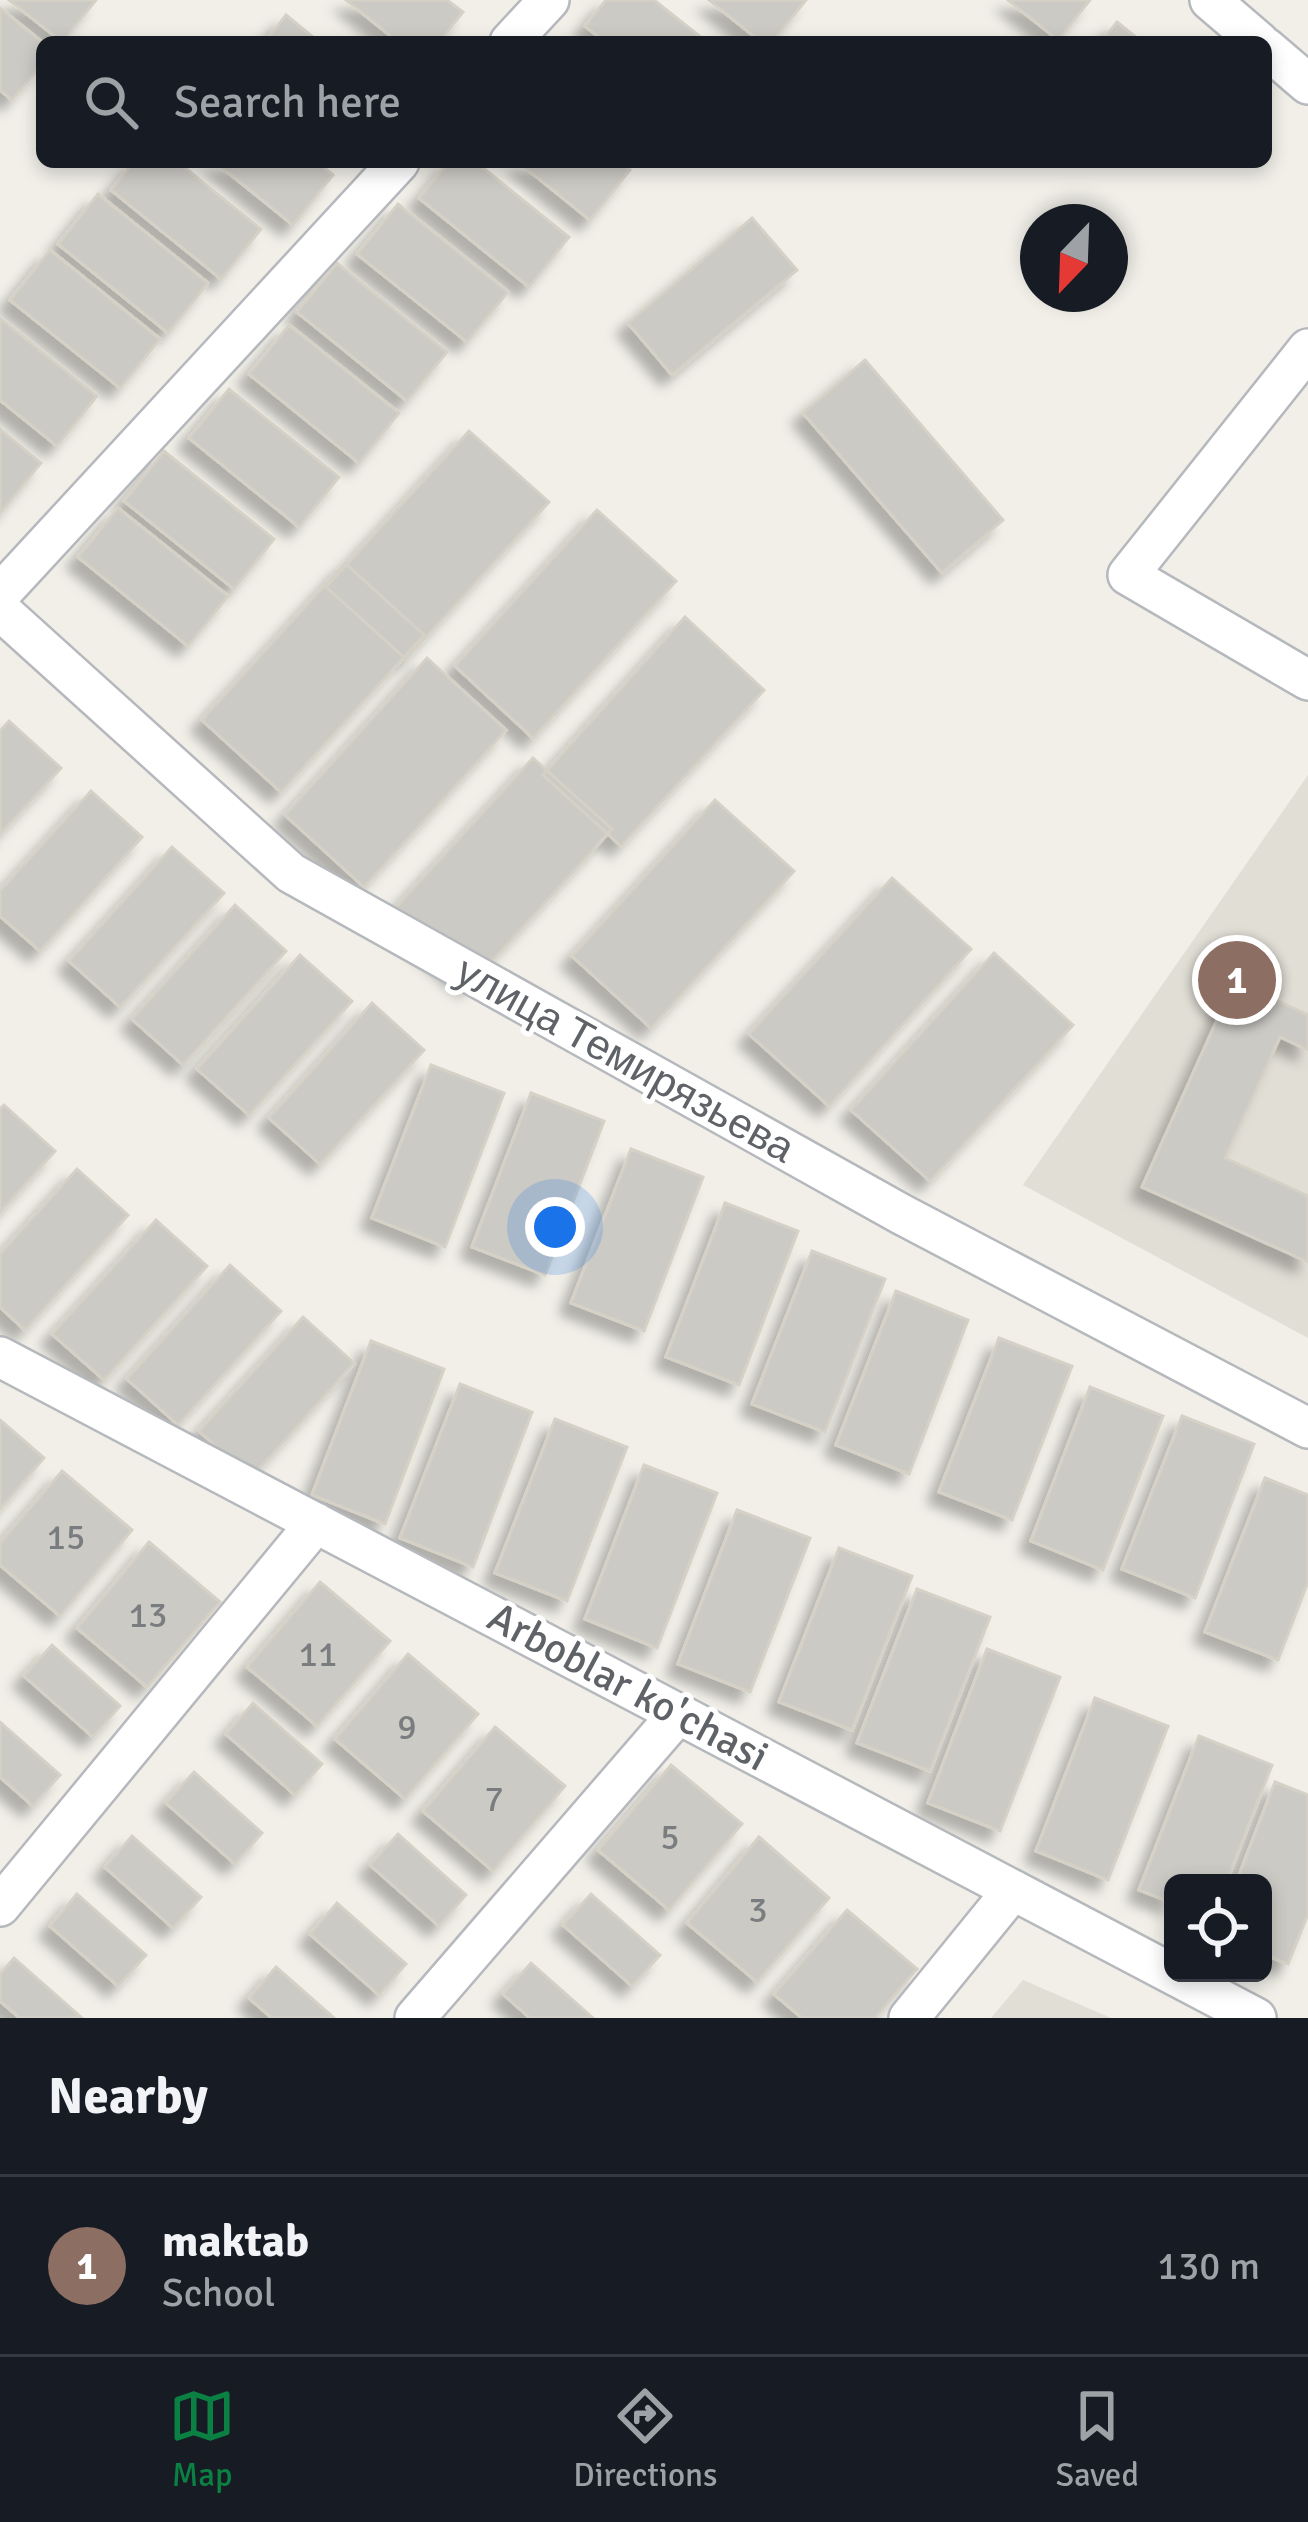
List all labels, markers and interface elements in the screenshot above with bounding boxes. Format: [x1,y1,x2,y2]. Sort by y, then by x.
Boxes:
search box [36,36,1272,168]
icon: search [78,69,144,135]
text: Search here [174,75,401,130]
north arrow [1020,204,1128,312]
pin: 1 [1198,935,1276,1025]
street label: улица Темирязьева [447,946,804,1174]
your location [525,1197,585,1257]
house number: 15 [47,1515,85,1560]
street label: Arboblar ko'chasi [479,1592,777,1782]
house number: 13 [129,1593,167,1638]
house number: 11 [299,1632,337,1677]
house number: 9 [397,1705,417,1750]
house number: 7 [484,1777,504,1822]
house number: 5 [660,1815,680,1860]
map controls [1164,1874,1272,1982]
button: locate [1164,1874,1272,1982]
house number: 3 [748,1888,768,1933]
text: Nearby [48,2065,208,2128]
text: maktab [162,2214,309,2269]
text: 1 [76,2242,98,2290]
text: 130 m [1157,2242,1260,2290]
text: School [162,2269,275,2317]
tab: Map [169,2383,235,2496]
tab: Directions [573,2383,718,2496]
tab: Saved [1056,2383,1139,2496]

